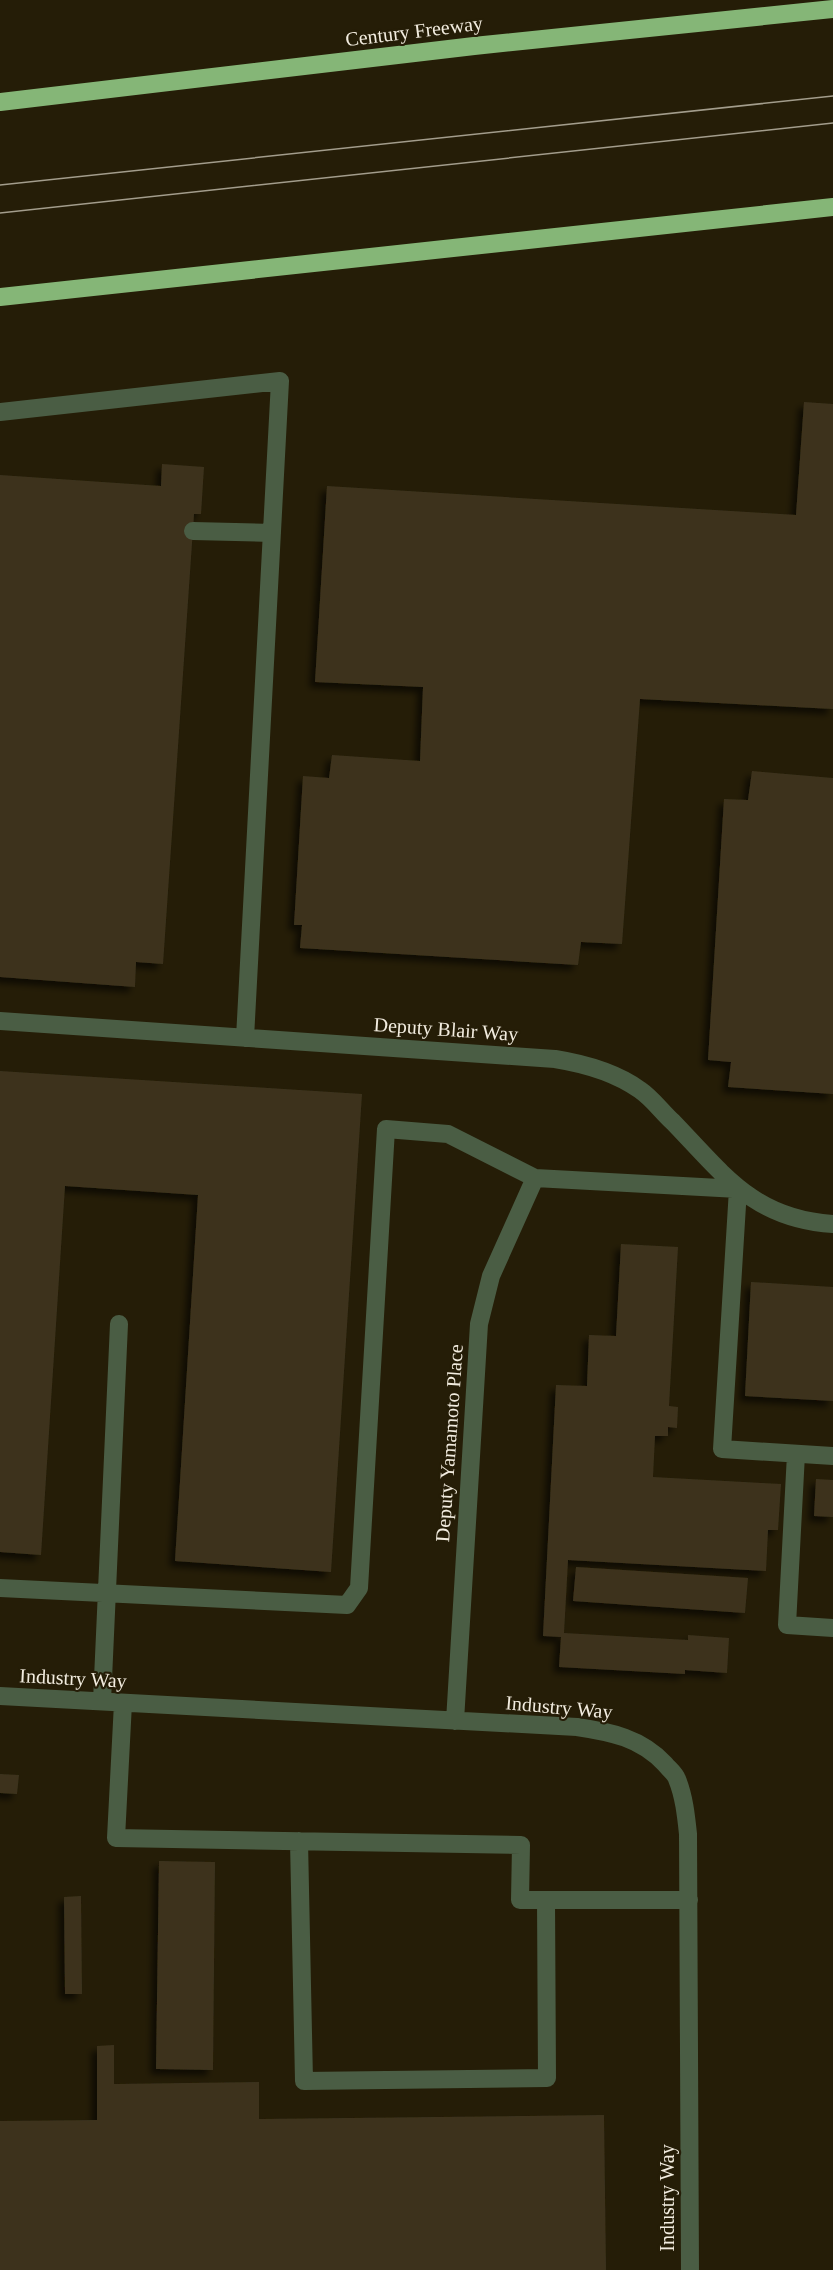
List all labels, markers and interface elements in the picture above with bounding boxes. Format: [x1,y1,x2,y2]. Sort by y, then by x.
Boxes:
street label: Century Freeway [344,12,484,51]
street label: Deputy Blair Way [373,1013,519,1046]
street label: Deputy Yamamoto Place [431,1343,468,1543]
street label: Industry Way [19,1664,127,1693]
street label: Industry Way [504,1691,613,1724]
street label: Industry Way [656,2144,679,2252]

